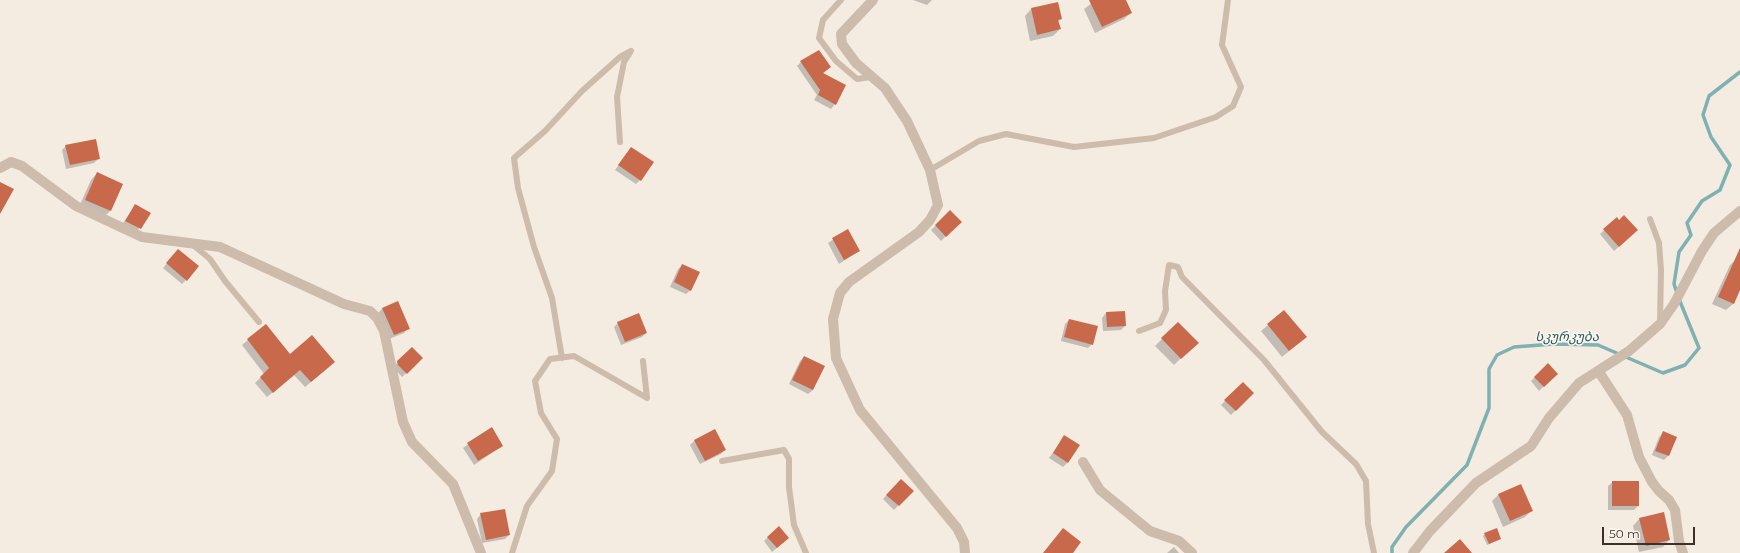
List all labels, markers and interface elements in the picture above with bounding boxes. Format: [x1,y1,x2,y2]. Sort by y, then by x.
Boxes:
water label: სკურკუბა [1535,329,1599,345]
scale bar [1604,519,1697,545]
text: 50 m [1609,526,1640,541]

